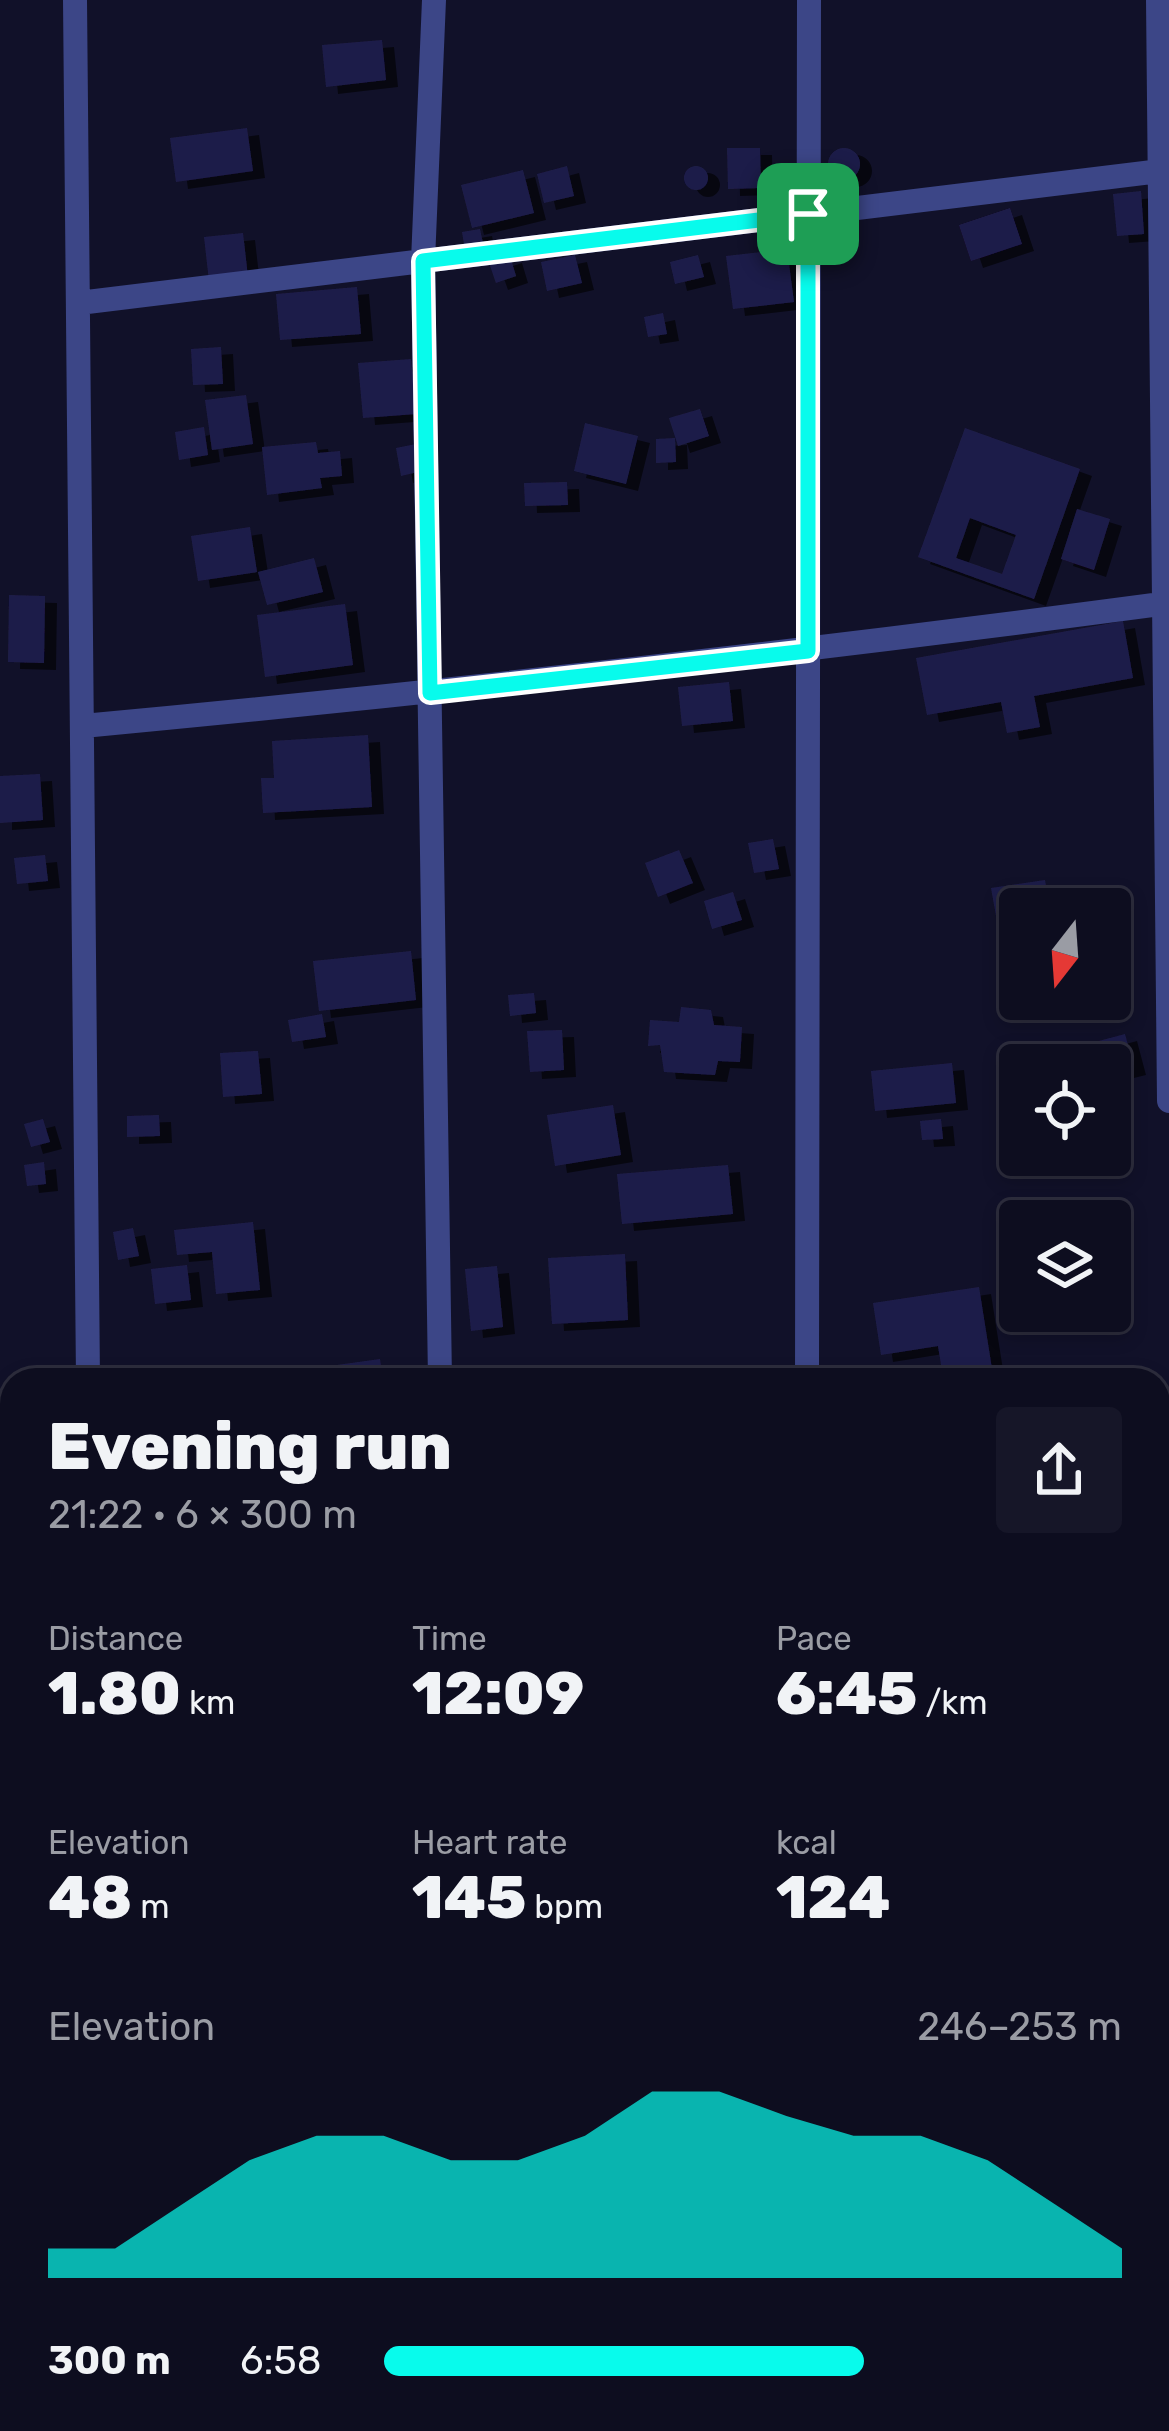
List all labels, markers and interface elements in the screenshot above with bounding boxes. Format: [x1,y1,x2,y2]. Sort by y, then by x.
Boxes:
pin [757,163,859,265]
icon: arrive [775,181,841,247]
north arrow [999,888,1131,1020]
map controls [999,888,1131,1332]
button: locate [999,1044,1131,1176]
button: layers [999,1200,1131,1332]
text: Evening run [48,1407,452,1486]
button: share [996,1407,1122,1533]
text: 21:22 · 6 × 300 m [48,1492,357,1538]
text: Distance [48,1619,183,1658]
text: Time [412,1619,487,1658]
text: Pace [776,1619,852,1658]
text: 1.80 [48,1658,181,1729]
text: 12:09 [412,1658,584,1729]
text: 6:45 [776,1658,917,1729]
text: km [181,1683,235,1722]
text: /km [917,1683,988,1722]
text: Elevation [48,1823,189,1862]
text: Heart rate [412,1823,568,1862]
text: kcal [776,1823,837,1862]
text: 48 [48,1862,132,1933]
text: 145 [412,1862,526,1933]
text: 124 [776,1862,891,1933]
text: m [132,1887,170,1926]
text: bpm [526,1887,603,1926]
text: Elevation [48,2004,215,2050]
text: 246–253 m [917,2004,1122,2050]
text: 300 m [48,2338,171,2384]
text: 6:58 [240,2338,321,2384]

